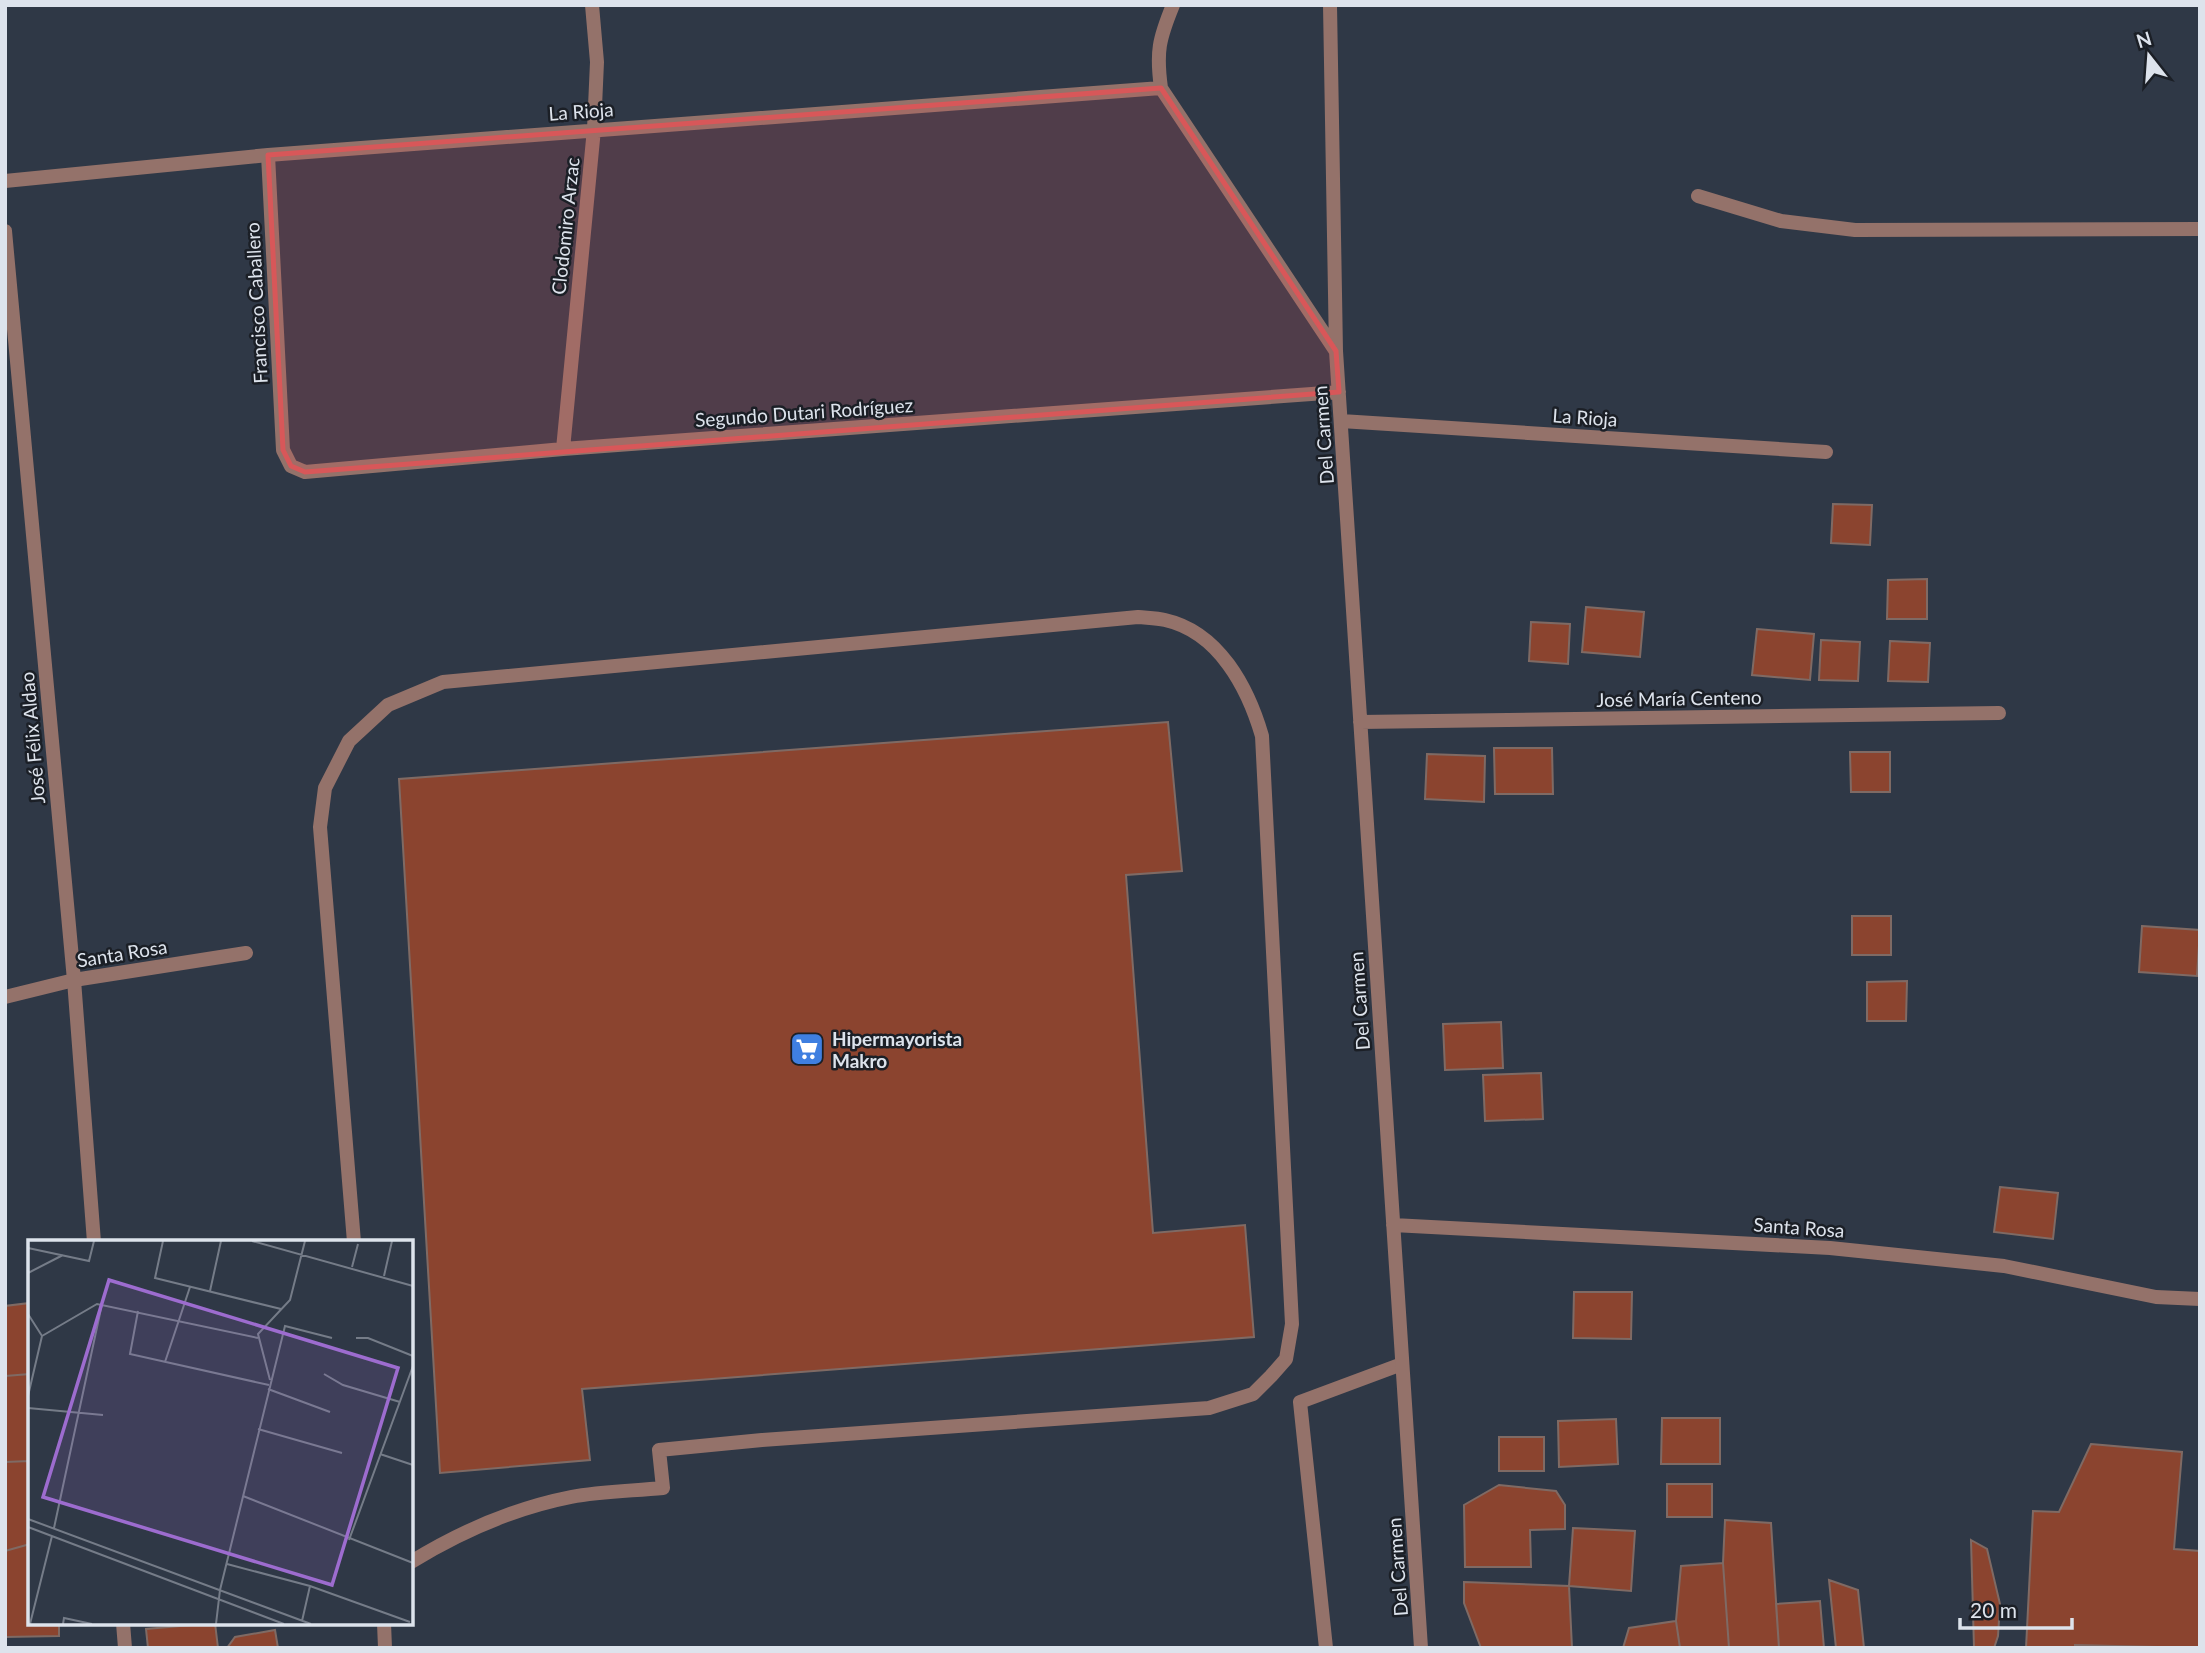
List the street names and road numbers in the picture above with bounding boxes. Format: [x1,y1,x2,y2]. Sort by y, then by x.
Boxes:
street label: La Rioja [548,97,614,125]
street label: Clodomiro Arzac [546,156,584,296]
street label: Francisco Caballero [240,222,272,384]
street label: Del Carmen [1308,385,1338,485]
street label: Segundo Dutari Rodríguez [694,393,914,431]
street label: La Rioja [1552,403,1618,431]
street label: José Félix Aldao [15,671,49,805]
street label: José María Centeno [1596,685,1762,711]
street label: Santa Rosa [75,935,169,971]
street label: Del Carmen [1344,951,1374,1051]
street label: Santa Rosa [1753,1212,1845,1242]
street label: Del Carmen [1382,1517,1412,1617]

